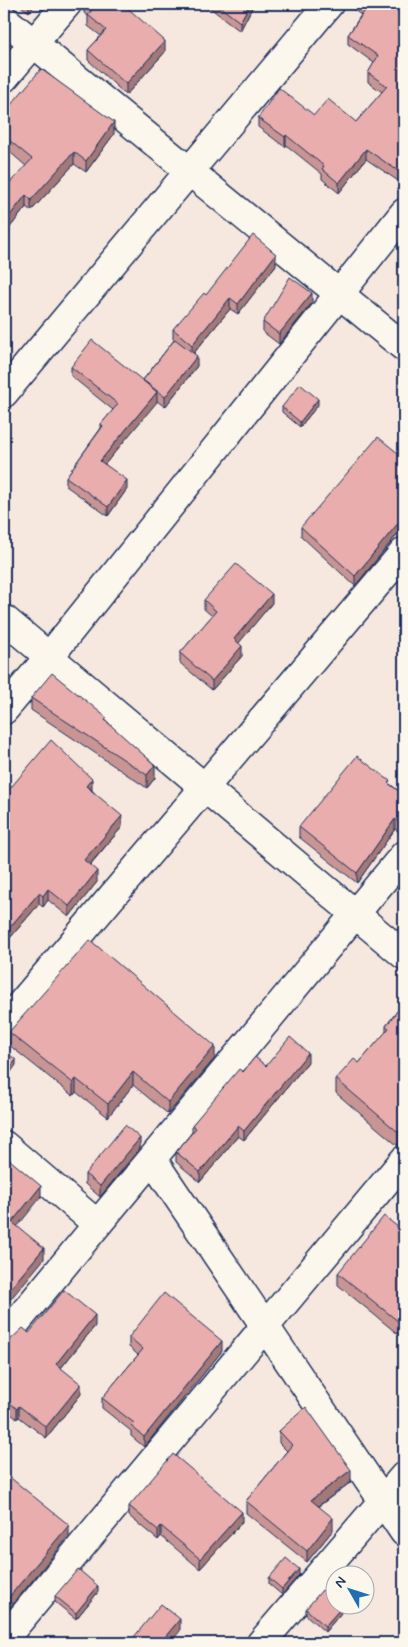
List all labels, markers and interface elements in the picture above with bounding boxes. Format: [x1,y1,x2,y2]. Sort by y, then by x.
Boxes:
north arrow [326,1564,376,1614]
text: N [331,1573,351,1592]

